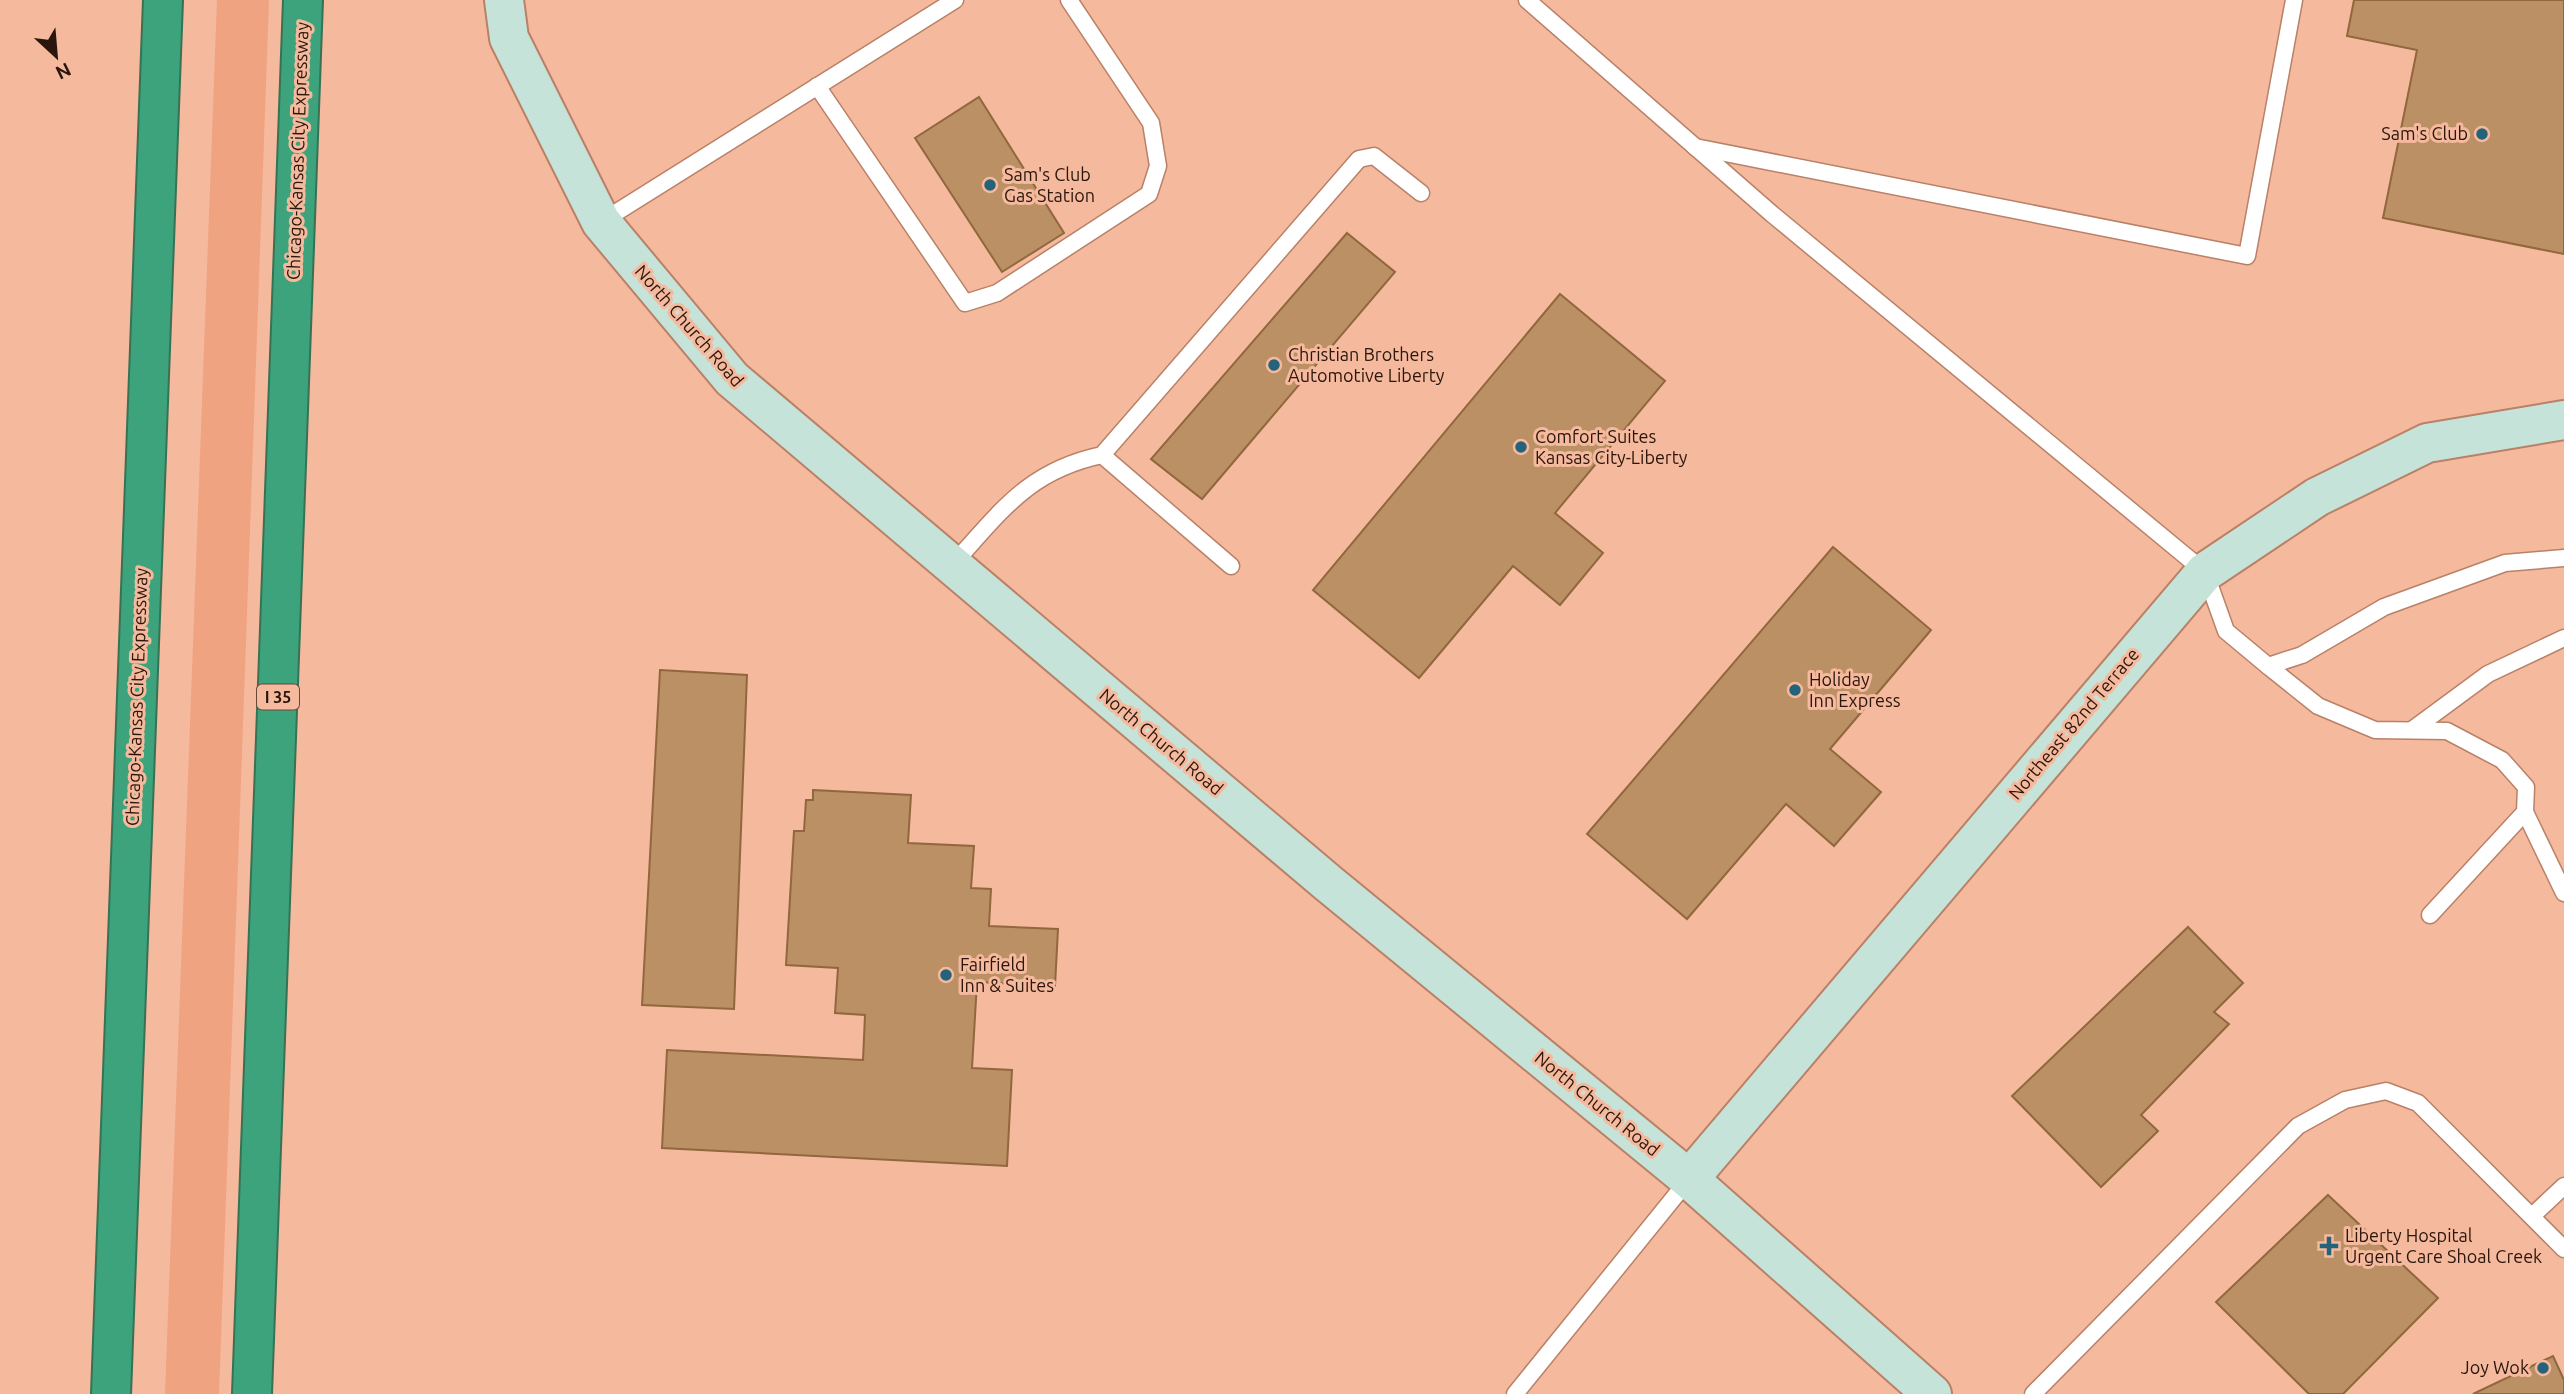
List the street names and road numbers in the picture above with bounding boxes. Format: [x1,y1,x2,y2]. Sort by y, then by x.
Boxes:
street label: Chicago-Kansas City Expressway [283,21,312,280]
street label: North Church Road [632,261,748,390]
street label: Chicago-Kansas City Expressway [122,567,151,826]
street label: Northeast 82nd Terrace [2004,644,2142,803]
road number: I 35 [257,684,299,710]
street label: North Church Road [1096,684,1227,798]
street label: North Church Road [1531,1047,1664,1160]

